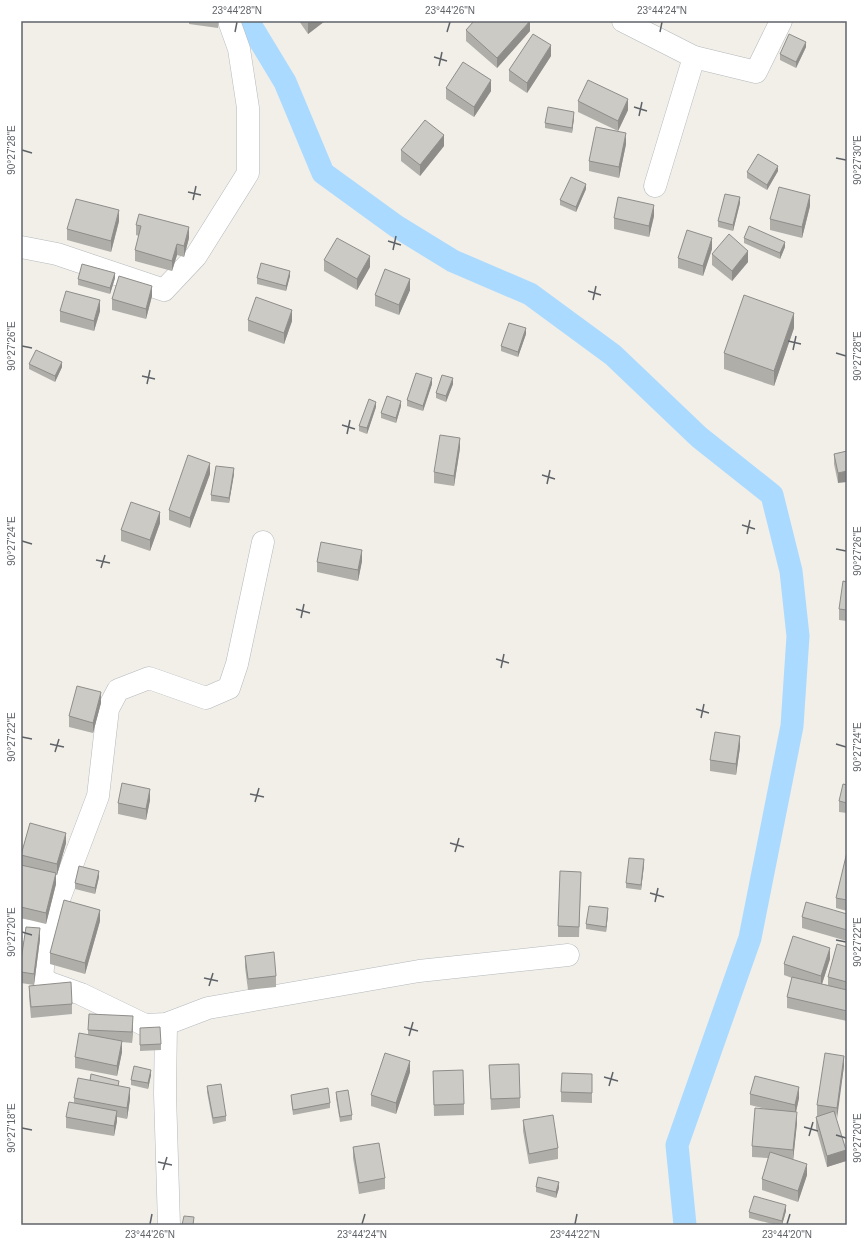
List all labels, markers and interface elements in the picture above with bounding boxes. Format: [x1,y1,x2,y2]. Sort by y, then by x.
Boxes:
text: 23°44'28"N [212,5,262,16]
text: 23°44'26"N [425,5,475,16]
text: 23°44'24"N [637,5,687,16]
text: 90°27'28"E [6,125,17,175]
text: 90°27'30"E [852,135,863,185]
text: 90°27'26"E [6,321,17,371]
text: 90°27'28"E [852,331,863,381]
text: 90°27'24"E [6,516,17,566]
text: 90°27'26"E [852,526,863,576]
text: 90°27'22"E [6,712,17,762]
text: 90°27'24"E [852,722,863,772]
text: 90°27'20"E [6,907,17,957]
text: 90°27'22"E [852,917,863,967]
text: 90°27'18"E [6,1103,17,1153]
text: 90°27'20"E [852,1113,863,1163]
text: 23°44'26"N [125,1229,175,1240]
text: 23°44'24"N [337,1229,387,1240]
text: 23°44'22"N [550,1229,600,1240]
text: 23°44'20"N [762,1229,812,1240]

